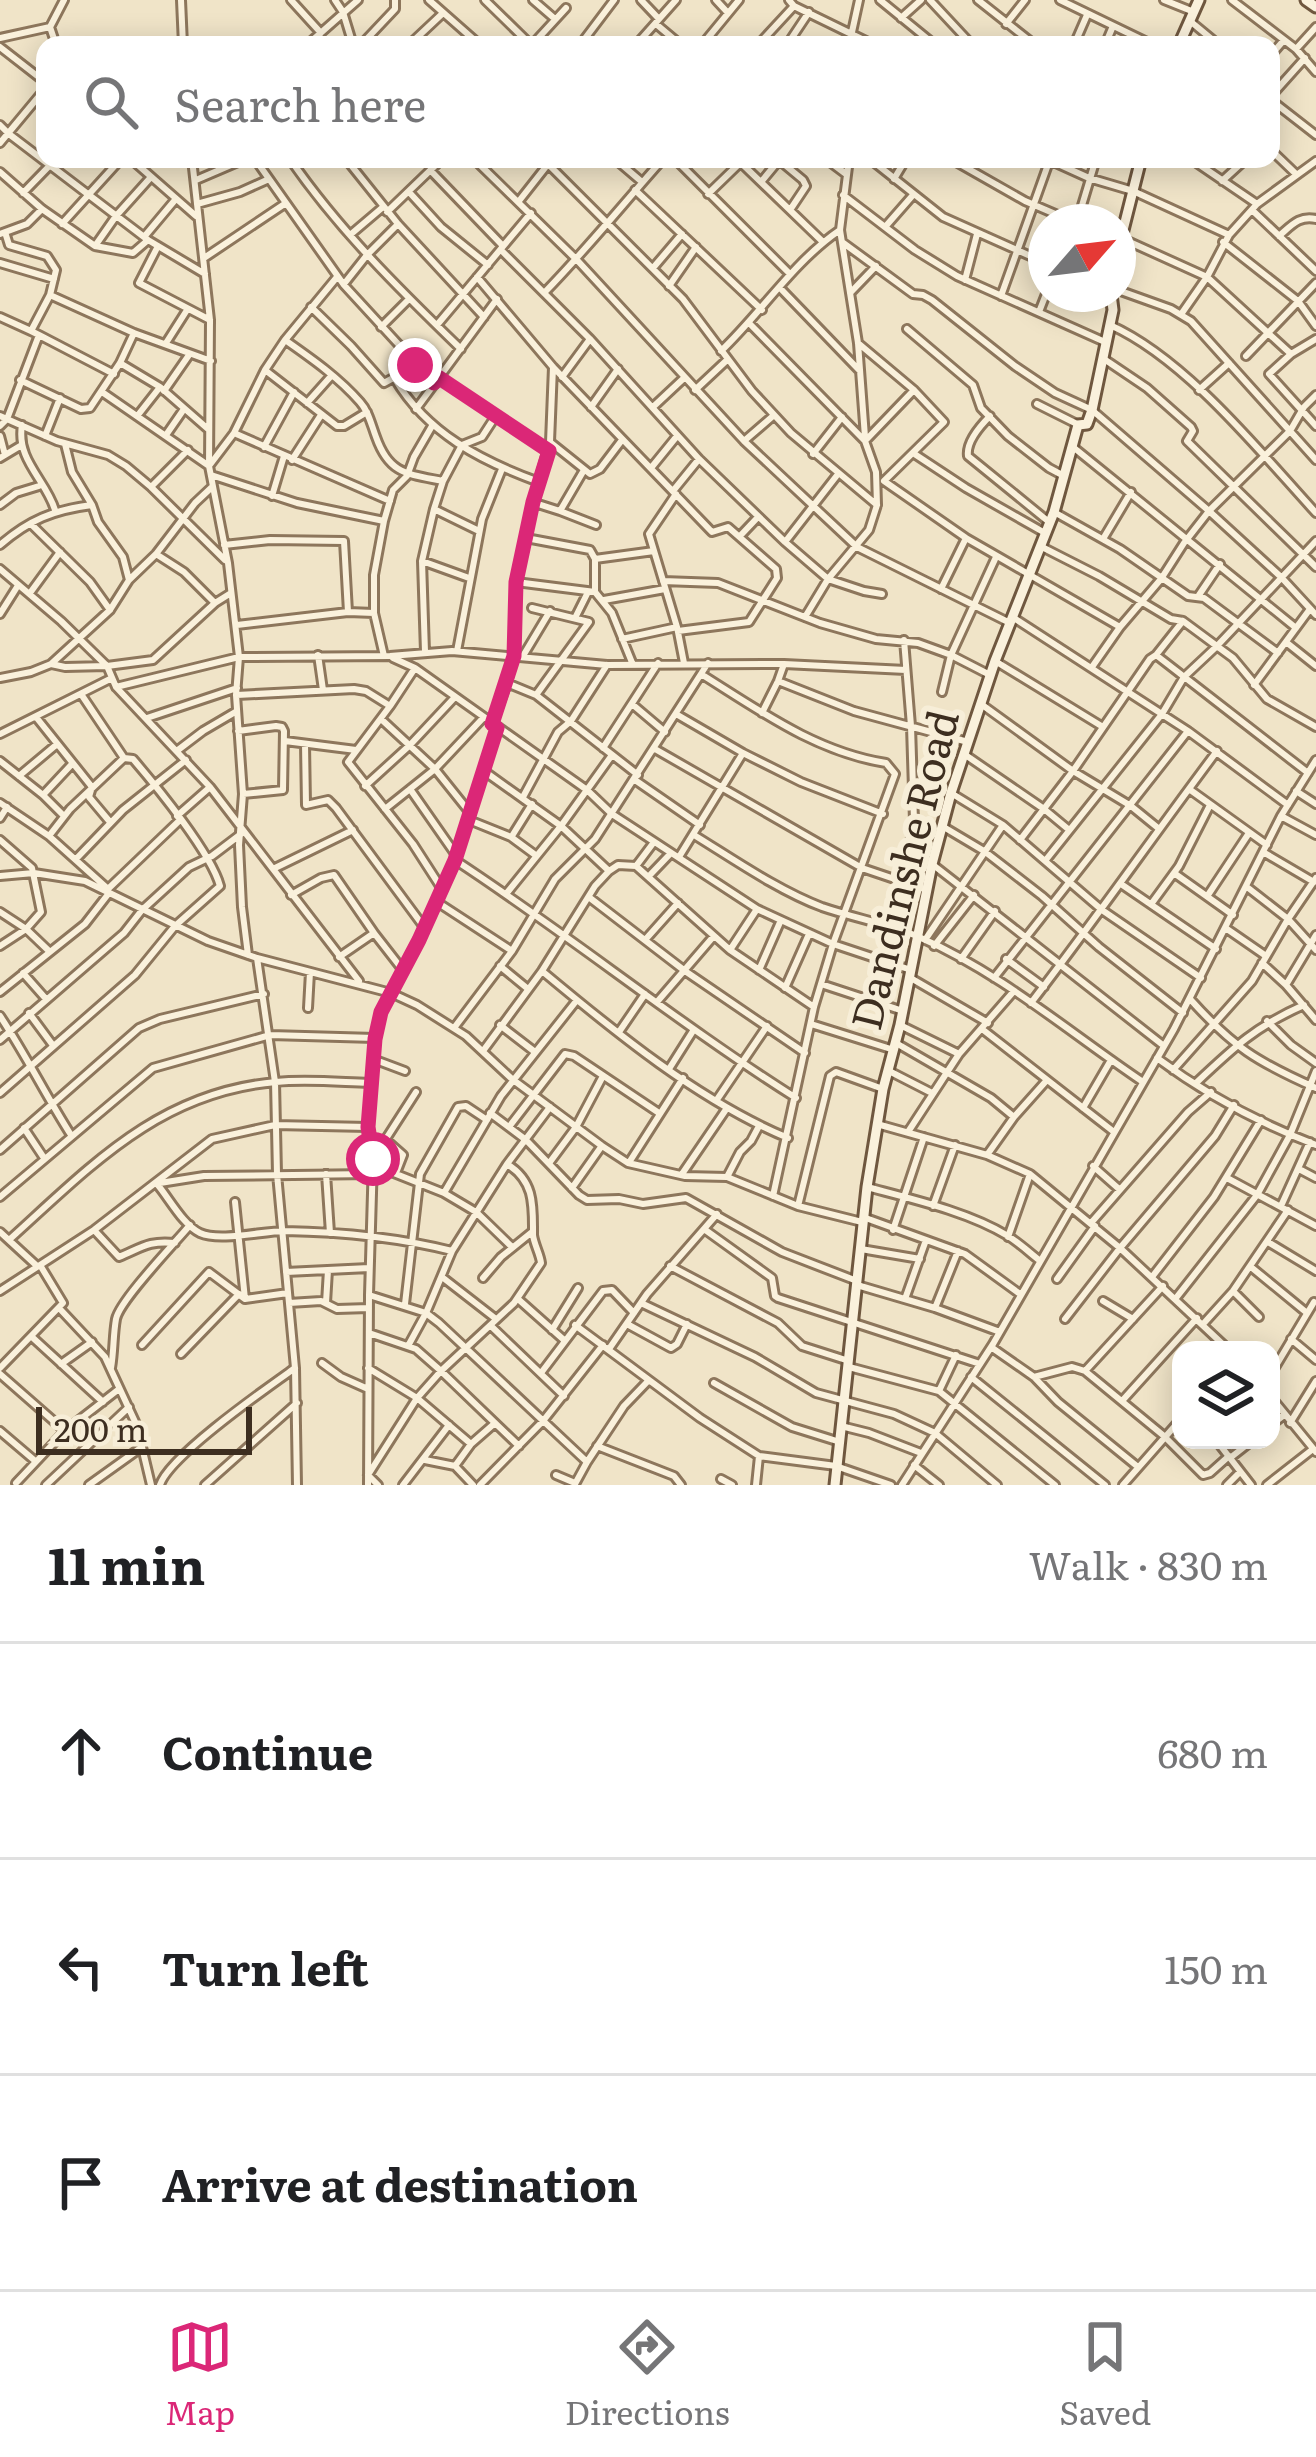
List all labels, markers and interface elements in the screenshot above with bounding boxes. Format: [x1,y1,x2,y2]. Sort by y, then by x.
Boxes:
search box [36,36,1280,168]
icon: search [78,69,144,135]
text: Search here [174,69,426,136]
north arrow [1028,204,1136,312]
route end [388,338,442,392]
street label: Dandinshe Road [832,703,972,1036]
route start [346,1132,400,1186]
map controls [1172,1341,1280,1449]
button: layers [1172,1341,1280,1449]
scale bar [36,1401,252,1454]
text: 200 m [54,1403,148,1452]
text: 11 min [48,1525,205,1601]
text: Walk · 830 m [1029,1534,1268,1592]
text: Continue [162,1717,373,1784]
icon: ahead [48,1718,114,1784]
text: 680 m [1157,1722,1268,1780]
text: Turn left [162,1933,369,2000]
icon: left [48,1934,114,2000]
text: 150 m [1164,1938,1268,1996]
text: Arrive at destination [162,2149,638,2216]
icon: arrive [48,2150,114,2216]
tab: Map [165,2314,235,2435]
tab: Directions [565,2314,730,2435]
tab: Saved [1059,2314,1151,2435]

